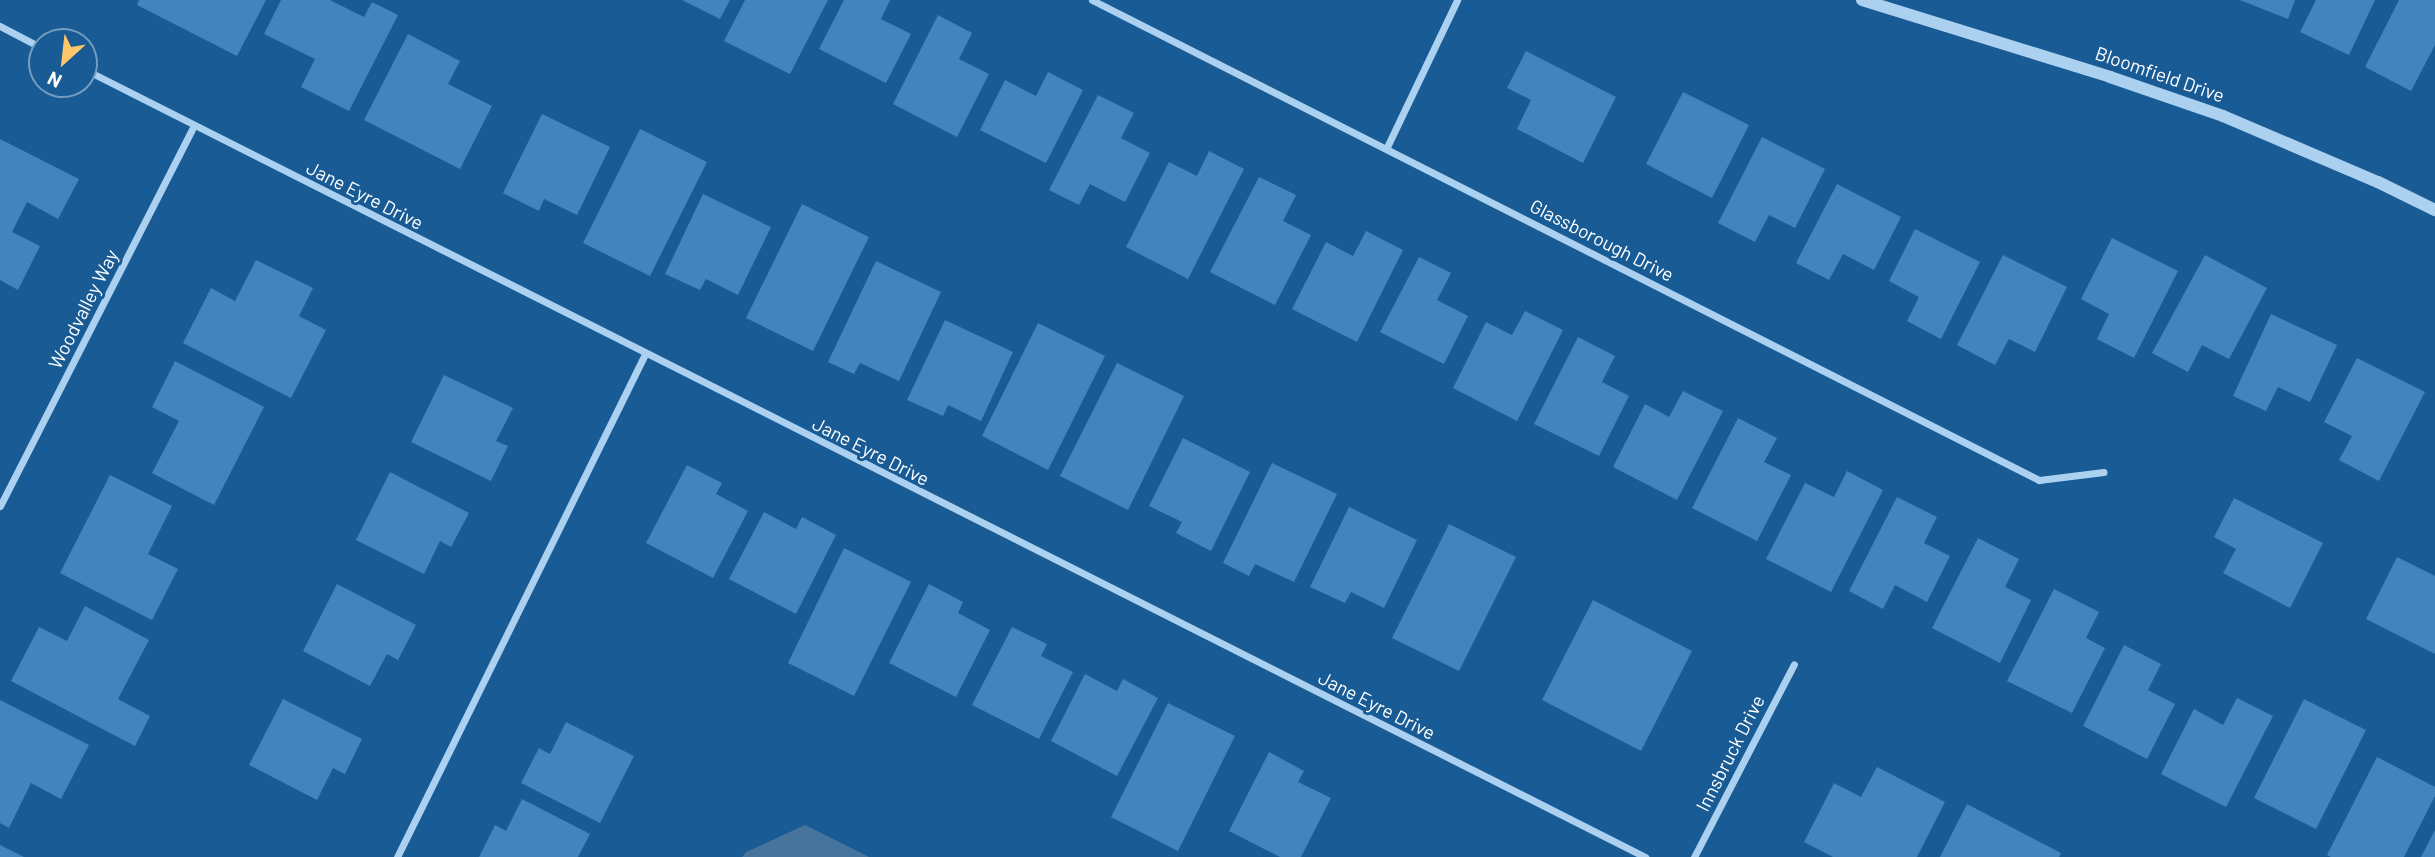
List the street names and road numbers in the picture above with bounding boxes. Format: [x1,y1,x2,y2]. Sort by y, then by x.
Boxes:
street label: Bloomfield Drive [2092,41,2228,107]
street label: Jane Eyre Drive [303,156,427,234]
street label: Glassborough Drive [1526,194,1678,286]
street label: Woodvalley Way [43,246,123,372]
street label: Jane Eyre Drive [809,412,933,490]
street label: Jane Eyre Drive [1315,666,1439,744]
street label: Innsbruck Drive [1691,691,1769,815]

